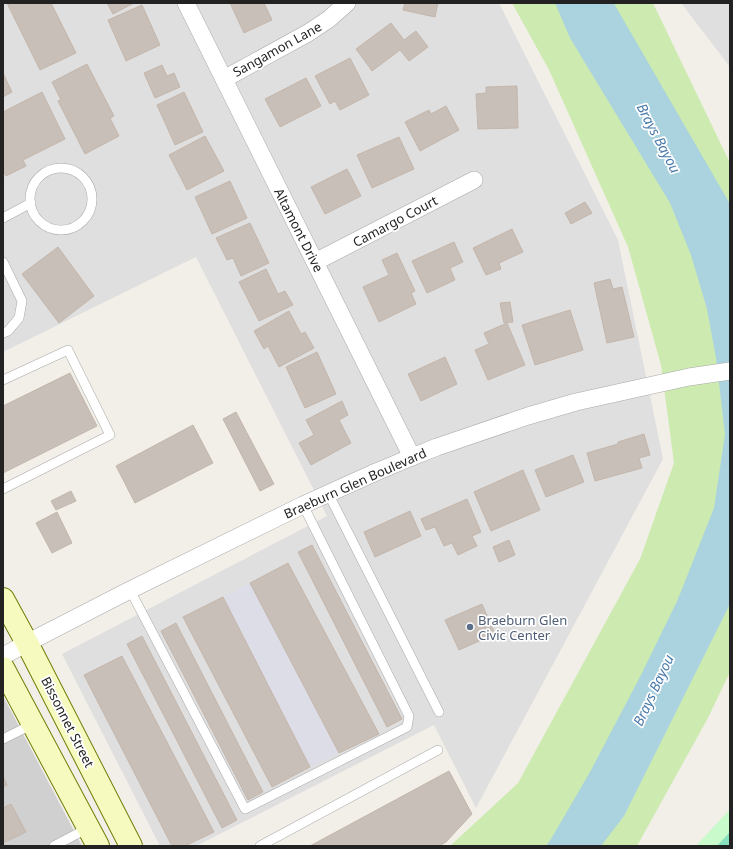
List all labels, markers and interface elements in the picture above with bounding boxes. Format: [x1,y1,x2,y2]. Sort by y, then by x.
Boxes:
street label: Sangamon Lane [229,17,325,81]
water label: Brays Bayou [633,100,685,176]
street label: Altamont Drive [270,185,328,275]
street label: Camargo Court [349,191,441,251]
street label: Braeburn Glen Boulevard [281,443,429,523]
place label: Braeburn Glen Civic Center [478,611,567,644]
marker: Braeburn Glen Civic Center [465,622,475,632]
water label: Brays Bayou [628,651,678,729]
street label: Bissonnet Street [37,673,99,771]

